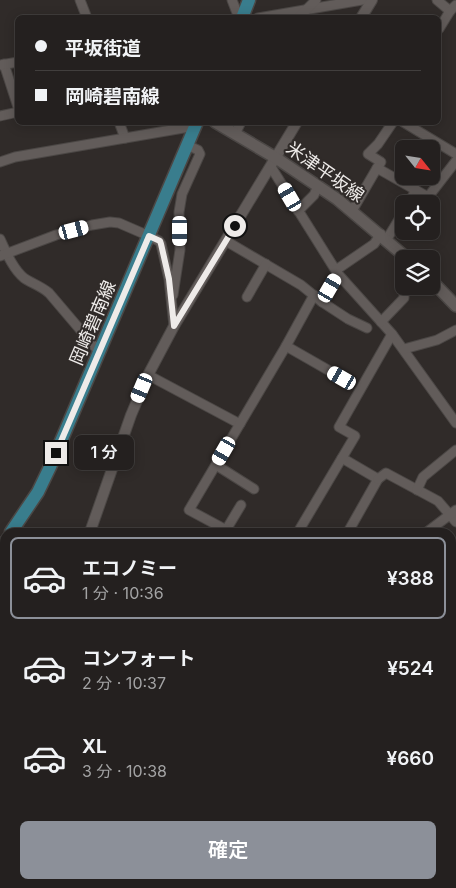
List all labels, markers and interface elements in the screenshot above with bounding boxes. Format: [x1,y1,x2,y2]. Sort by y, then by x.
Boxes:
text: 平坂街道 [65,37,141,60]
text: 岡崎碧南線 [65,85,160,108]
street label: 米津平坂線 [282,137,368,206]
north arrow [395,140,440,185]
map controls [395,140,440,295]
car [276,180,303,214]
button: locate [395,195,440,240]
route start [224,215,246,237]
car [172,216,187,246]
car [57,219,90,241]
button: layers [395,250,440,295]
car [316,271,343,305]
street label: 岡崎碧南線 [65,277,120,368]
car [325,364,358,392]
car [129,371,154,405]
car [210,434,237,468]
callout: 1 分 [74,436,134,470]
route end [45,442,67,464]
text: 1 分 [91,442,117,462]
icon: car [22,556,67,601]
text: エコノミー [82,557,177,580]
text: ¥388 [387,567,434,590]
text: 1 分 · 10:36 [82,583,164,603]
icon: car [22,646,67,691]
text: コンフォート [82,647,195,670]
text: ¥524 [387,657,434,680]
text: 2 分 · 10:37 [82,673,166,693]
text: XL [82,735,107,758]
icon: car [22,736,67,781]
text: ¥660 [386,747,434,770]
text: 3 分 · 10:38 [82,761,167,781]
button: 確定 [20,821,436,879]

